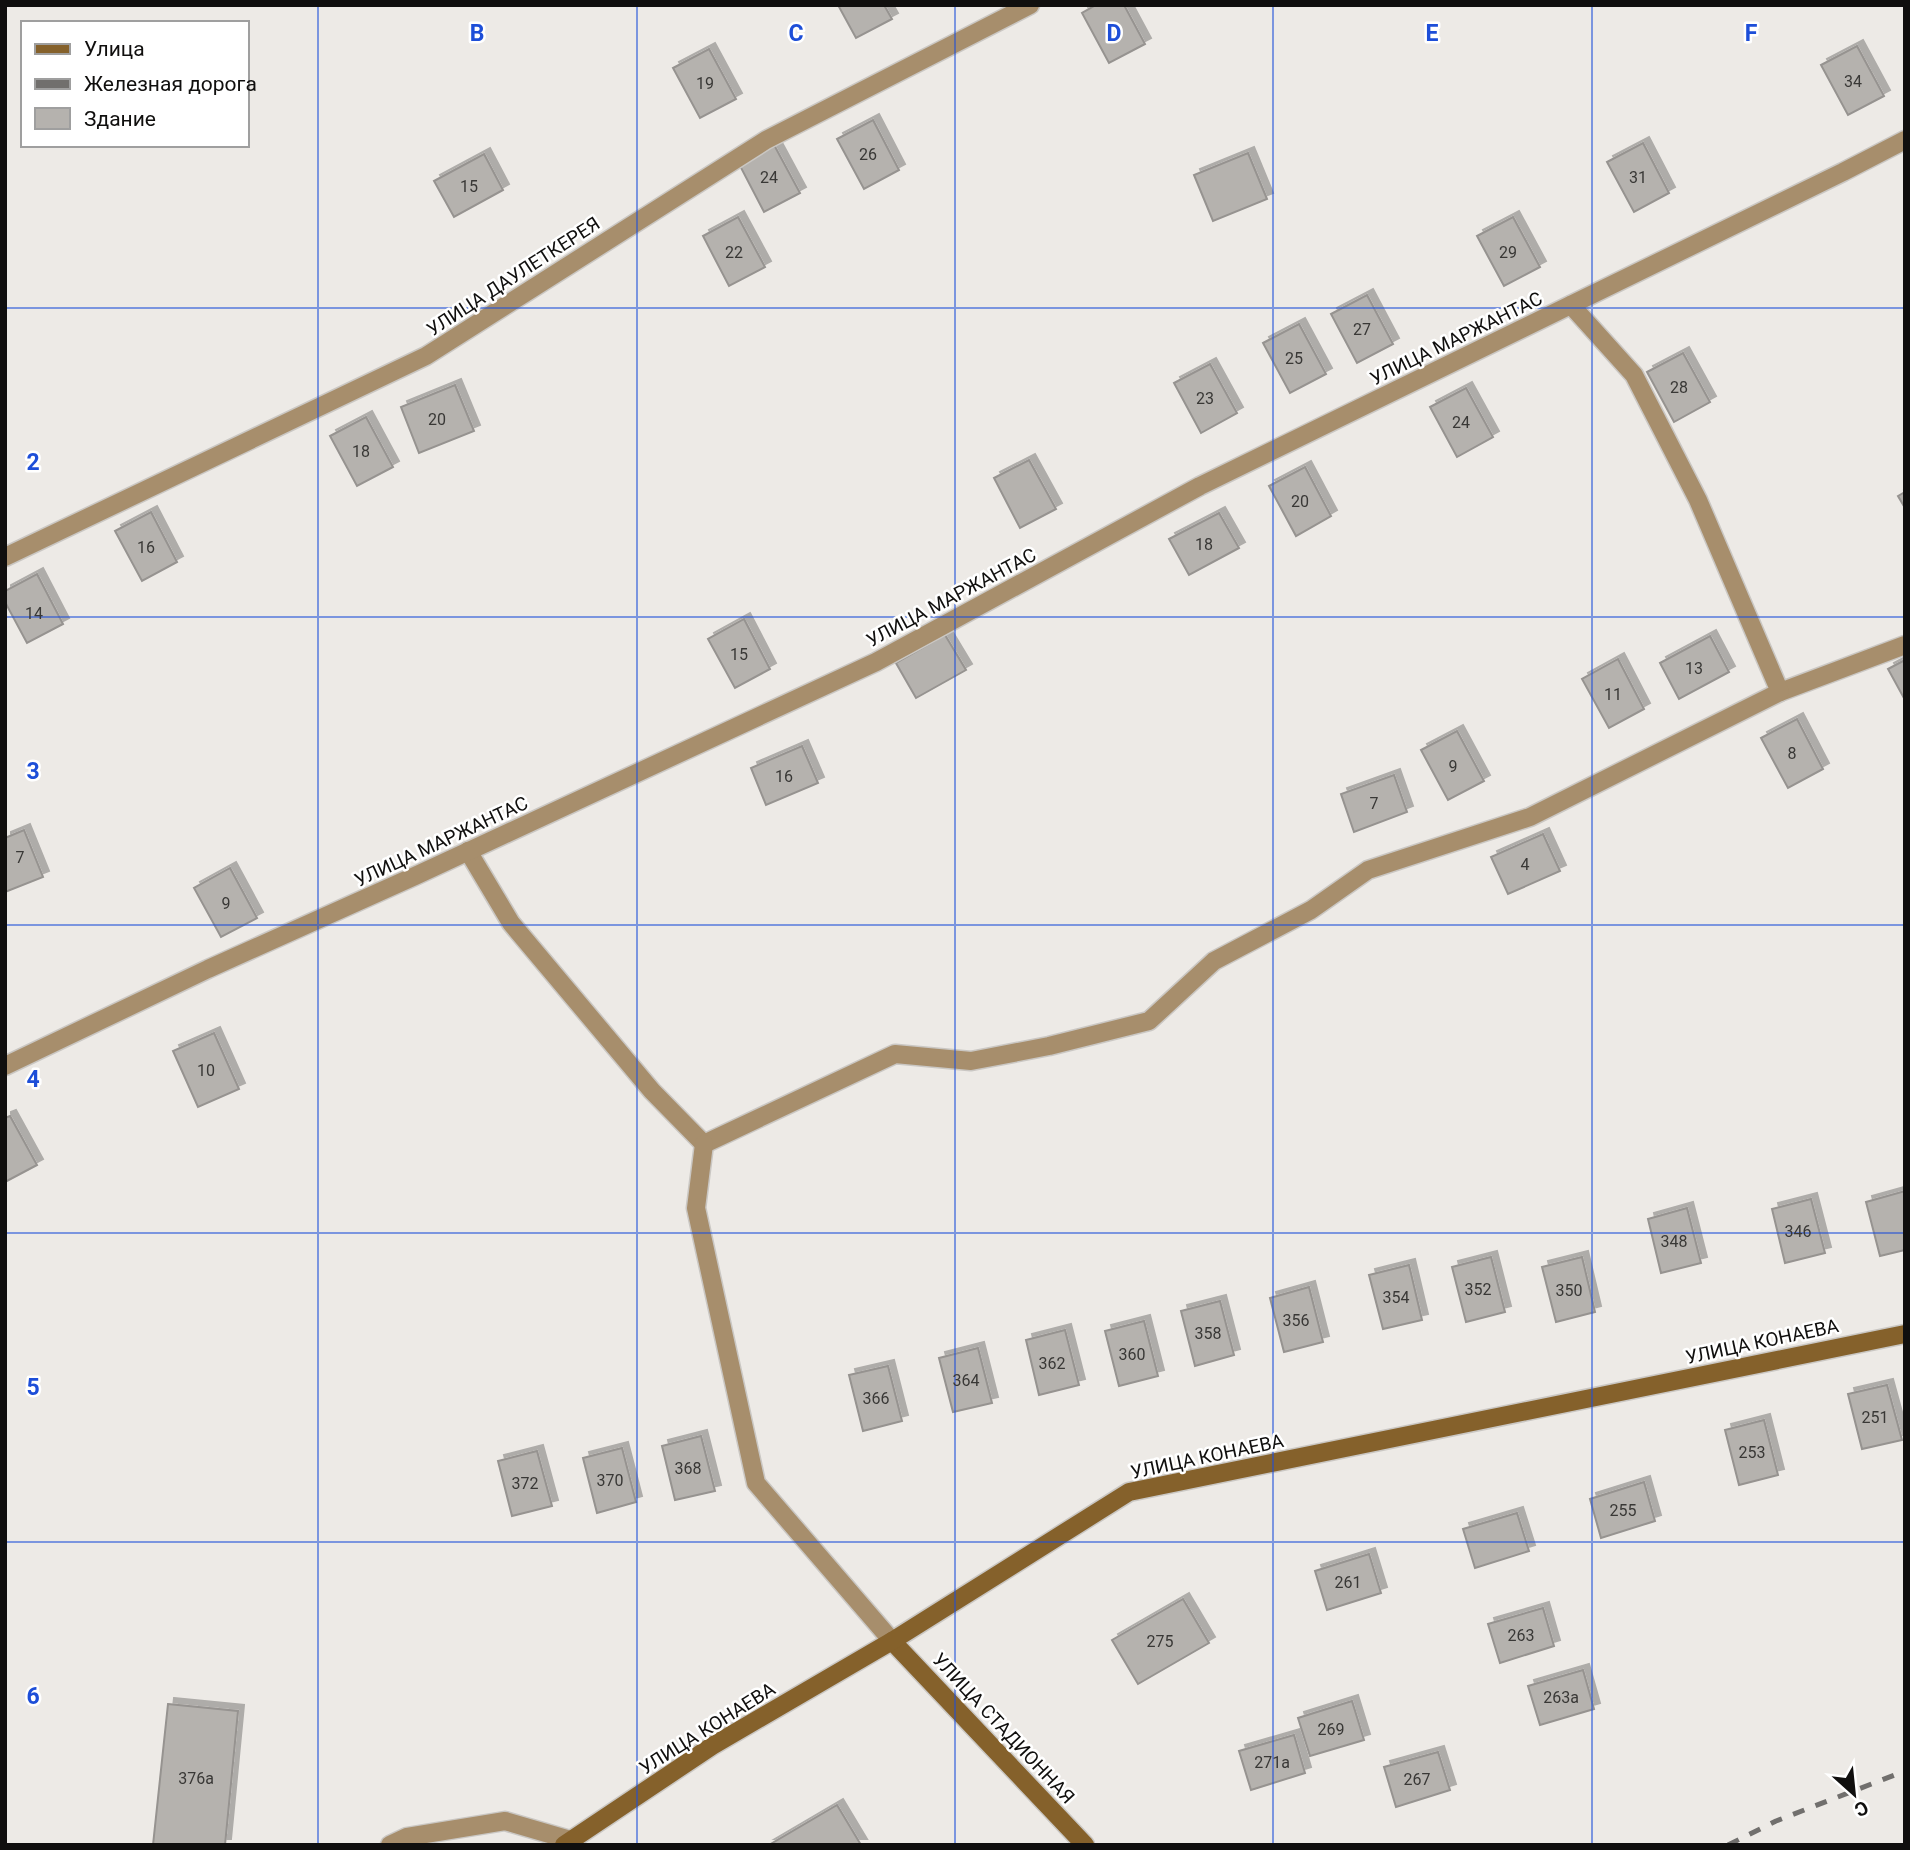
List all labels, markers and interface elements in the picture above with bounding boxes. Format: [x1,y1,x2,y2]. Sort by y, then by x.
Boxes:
text: B [470,20,484,47]
text: C [788,20,804,47]
text: D [1107,20,1121,47]
text: E [1426,20,1439,47]
text: F [1745,20,1758,47]
legend [21,21,248,147]
text: Улица [84,37,145,61]
text: Железная дорога [84,72,257,96]
house number: 34 [1844,72,1862,91]
house number: 19 [696,74,714,93]
text: Здание [84,107,156,131]
house number: 26 [859,145,877,164]
house number: 24 [760,168,778,187]
house number: 31 [1629,168,1647,187]
house number: 15 [460,177,478,196]
street label: УЛИЦА ДАУЛЕТКЕРЕЯ [422,212,604,341]
house number: 22 [725,243,743,262]
house number: 29 [1499,243,1517,262]
street label: УЛИЦА МАРЖАНТАС [1366,287,1546,390]
house number: 27 [1353,320,1371,339]
house number: 25 [1285,349,1303,368]
house number: 28 [1670,378,1688,397]
house number: 23 [1196,389,1214,408]
house number: 20 [428,410,446,429]
house number: 24 [1452,413,1470,432]
house number: 18 [352,442,370,461]
text: 2 [26,449,40,476]
house number: 20 [1291,492,1309,511]
house number: 18 [1195,535,1213,554]
house number: 16 [137,538,155,557]
street label: УЛИЦА МАРЖАНТАС [863,543,1040,652]
house number: 14 [25,604,43,623]
house number: 15 [730,645,748,664]
house number: 13 [1685,659,1703,678]
house number: 11 [1604,685,1622,704]
house number: 8 [1788,744,1797,763]
house number: 9 [1449,757,1458,776]
text: 3 [26,758,40,785]
house number: 16 [775,767,793,786]
street label: УЛИЦА МАРЖАНТАС [351,791,532,892]
house number: 7 [1370,794,1379,813]
house number: 7 [16,848,25,867]
house number: 4 [1521,855,1530,874]
house number: 9 [222,894,231,913]
house number: 10 [197,1061,215,1080]
text: 4 [26,1066,40,1093]
house number: 346 [1785,1222,1811,1241]
house number: 348 [1661,1232,1687,1251]
house number: 352 [1465,1280,1491,1299]
house number: 350 [1556,1281,1582,1300]
house number: 354 [1383,1288,1409,1307]
house number: 356 [1283,1311,1309,1330]
street label: УЛИЦА КОНАЕВА [1684,1314,1841,1369]
house number: 358 [1195,1324,1221,1343]
house number: 360 [1119,1345,1145,1364]
house number: 362 [1039,1354,1065,1373]
house number: 364 [953,1371,979,1390]
text: 5 [26,1374,40,1401]
house number: 366 [863,1389,889,1408]
house number: 251 [1862,1408,1888,1427]
street label: УЛИЦА КОНАЕВА [1129,1429,1286,1484]
house number: 253 [1739,1443,1765,1462]
house number: 368 [675,1459,701,1478]
house number: 370 [597,1471,623,1490]
house number: 372 [512,1474,538,1493]
house number: 255 [1610,1501,1636,1520]
house number: 261 [1335,1573,1361,1592]
house number: 263 [1508,1626,1534,1645]
house number: 275 [1147,1632,1173,1651]
street label: УЛИЦА СТАДИОННАЯ [928,1648,1079,1808]
street label: УЛИЦА КОНАЕВА [635,1677,780,1779]
text: 6 [26,1683,40,1710]
house number: 263а [1543,1688,1579,1707]
house number: 269 [1318,1720,1344,1739]
house number: 271а [1254,1753,1290,1772]
north arrow [1819,1759,1889,1829]
house number: 376а [178,1769,214,1788]
house number: 267 [1404,1770,1430,1789]
text: С [1851,1796,1872,1822]

